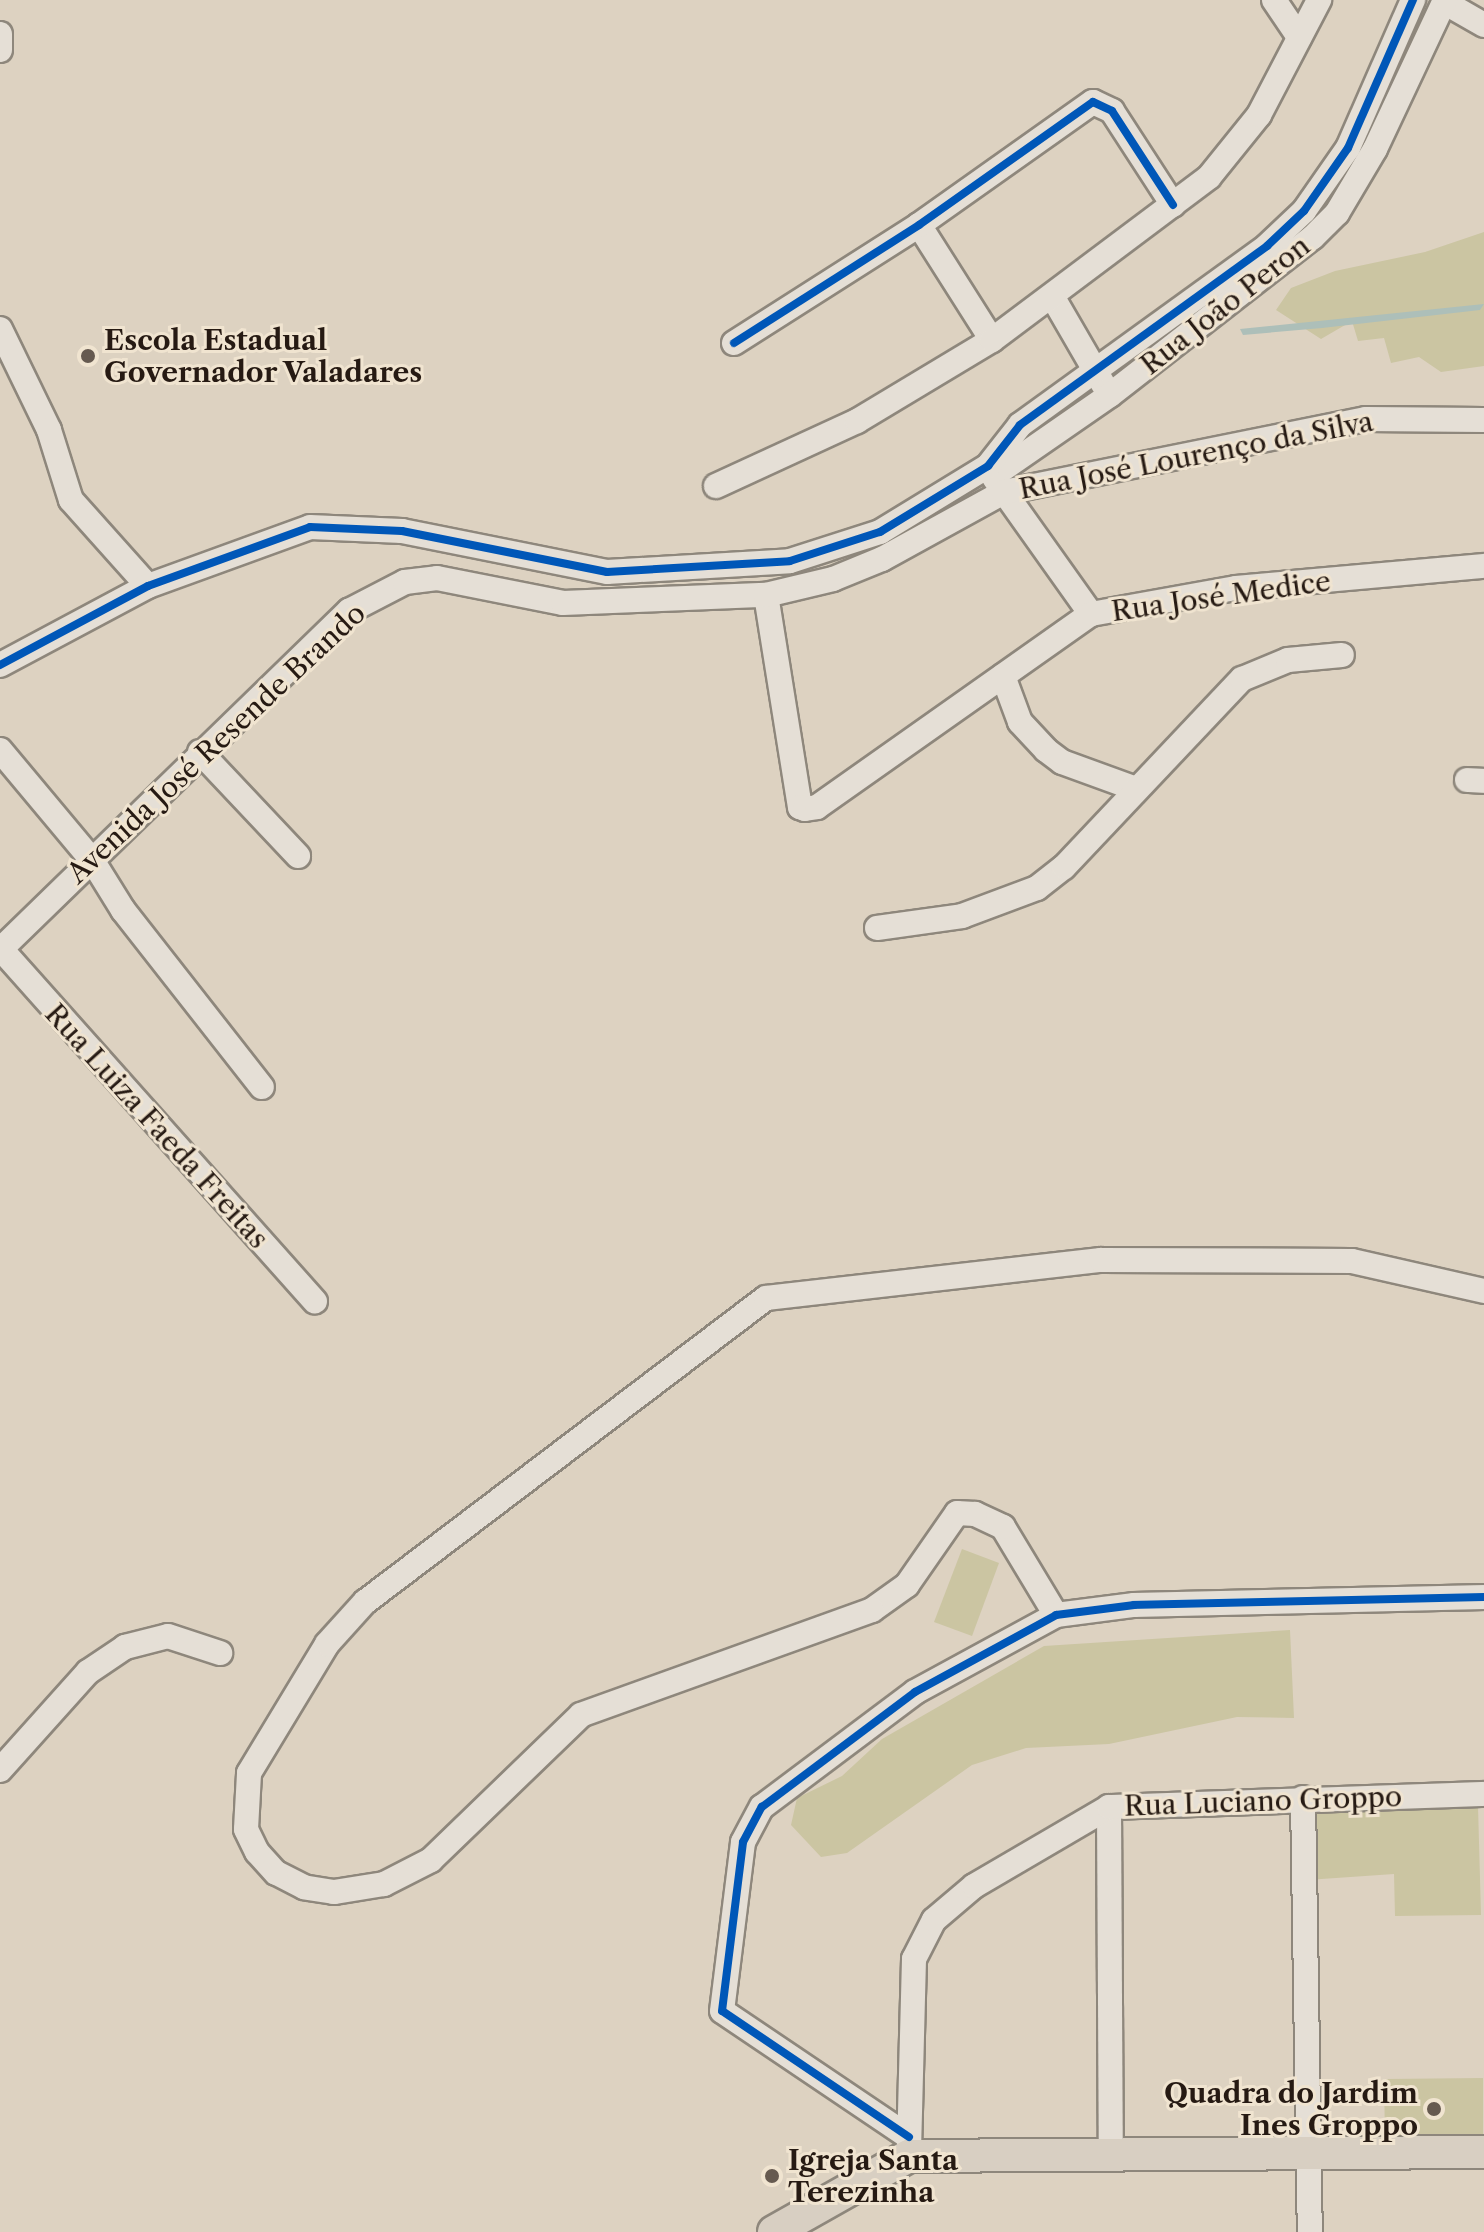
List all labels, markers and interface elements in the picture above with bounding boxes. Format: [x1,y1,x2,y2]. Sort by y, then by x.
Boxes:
street label: Rua João Peron [1134,228,1316,382]
place label: Escola Estadual Governador Valadares [104,323,424,389]
marker: Escola Estadual Governador Valadares [79,347,97,365]
street label: Rua José Lourenço da Silva [1016,404,1376,506]
street label: Rua José Medice [1109,564,1333,628]
street label: Avenida José Resende Brando [60,596,372,890]
street label: Rua Luiza Faeda Freitas [38,997,276,1255]
street label: Rua Luciano Groppo [1123,1779,1403,1823]
place label: Quadra do Jardim Ines Groppo [1164,2076,1418,2142]
marker: Quadra do Jardim Ines Groppo [1425,2100,1443,2118]
place label: Igreja Santa Terezinha [788,2143,959,2209]
marker: Igreja Santa Terezinha [763,2167,781,2185]

